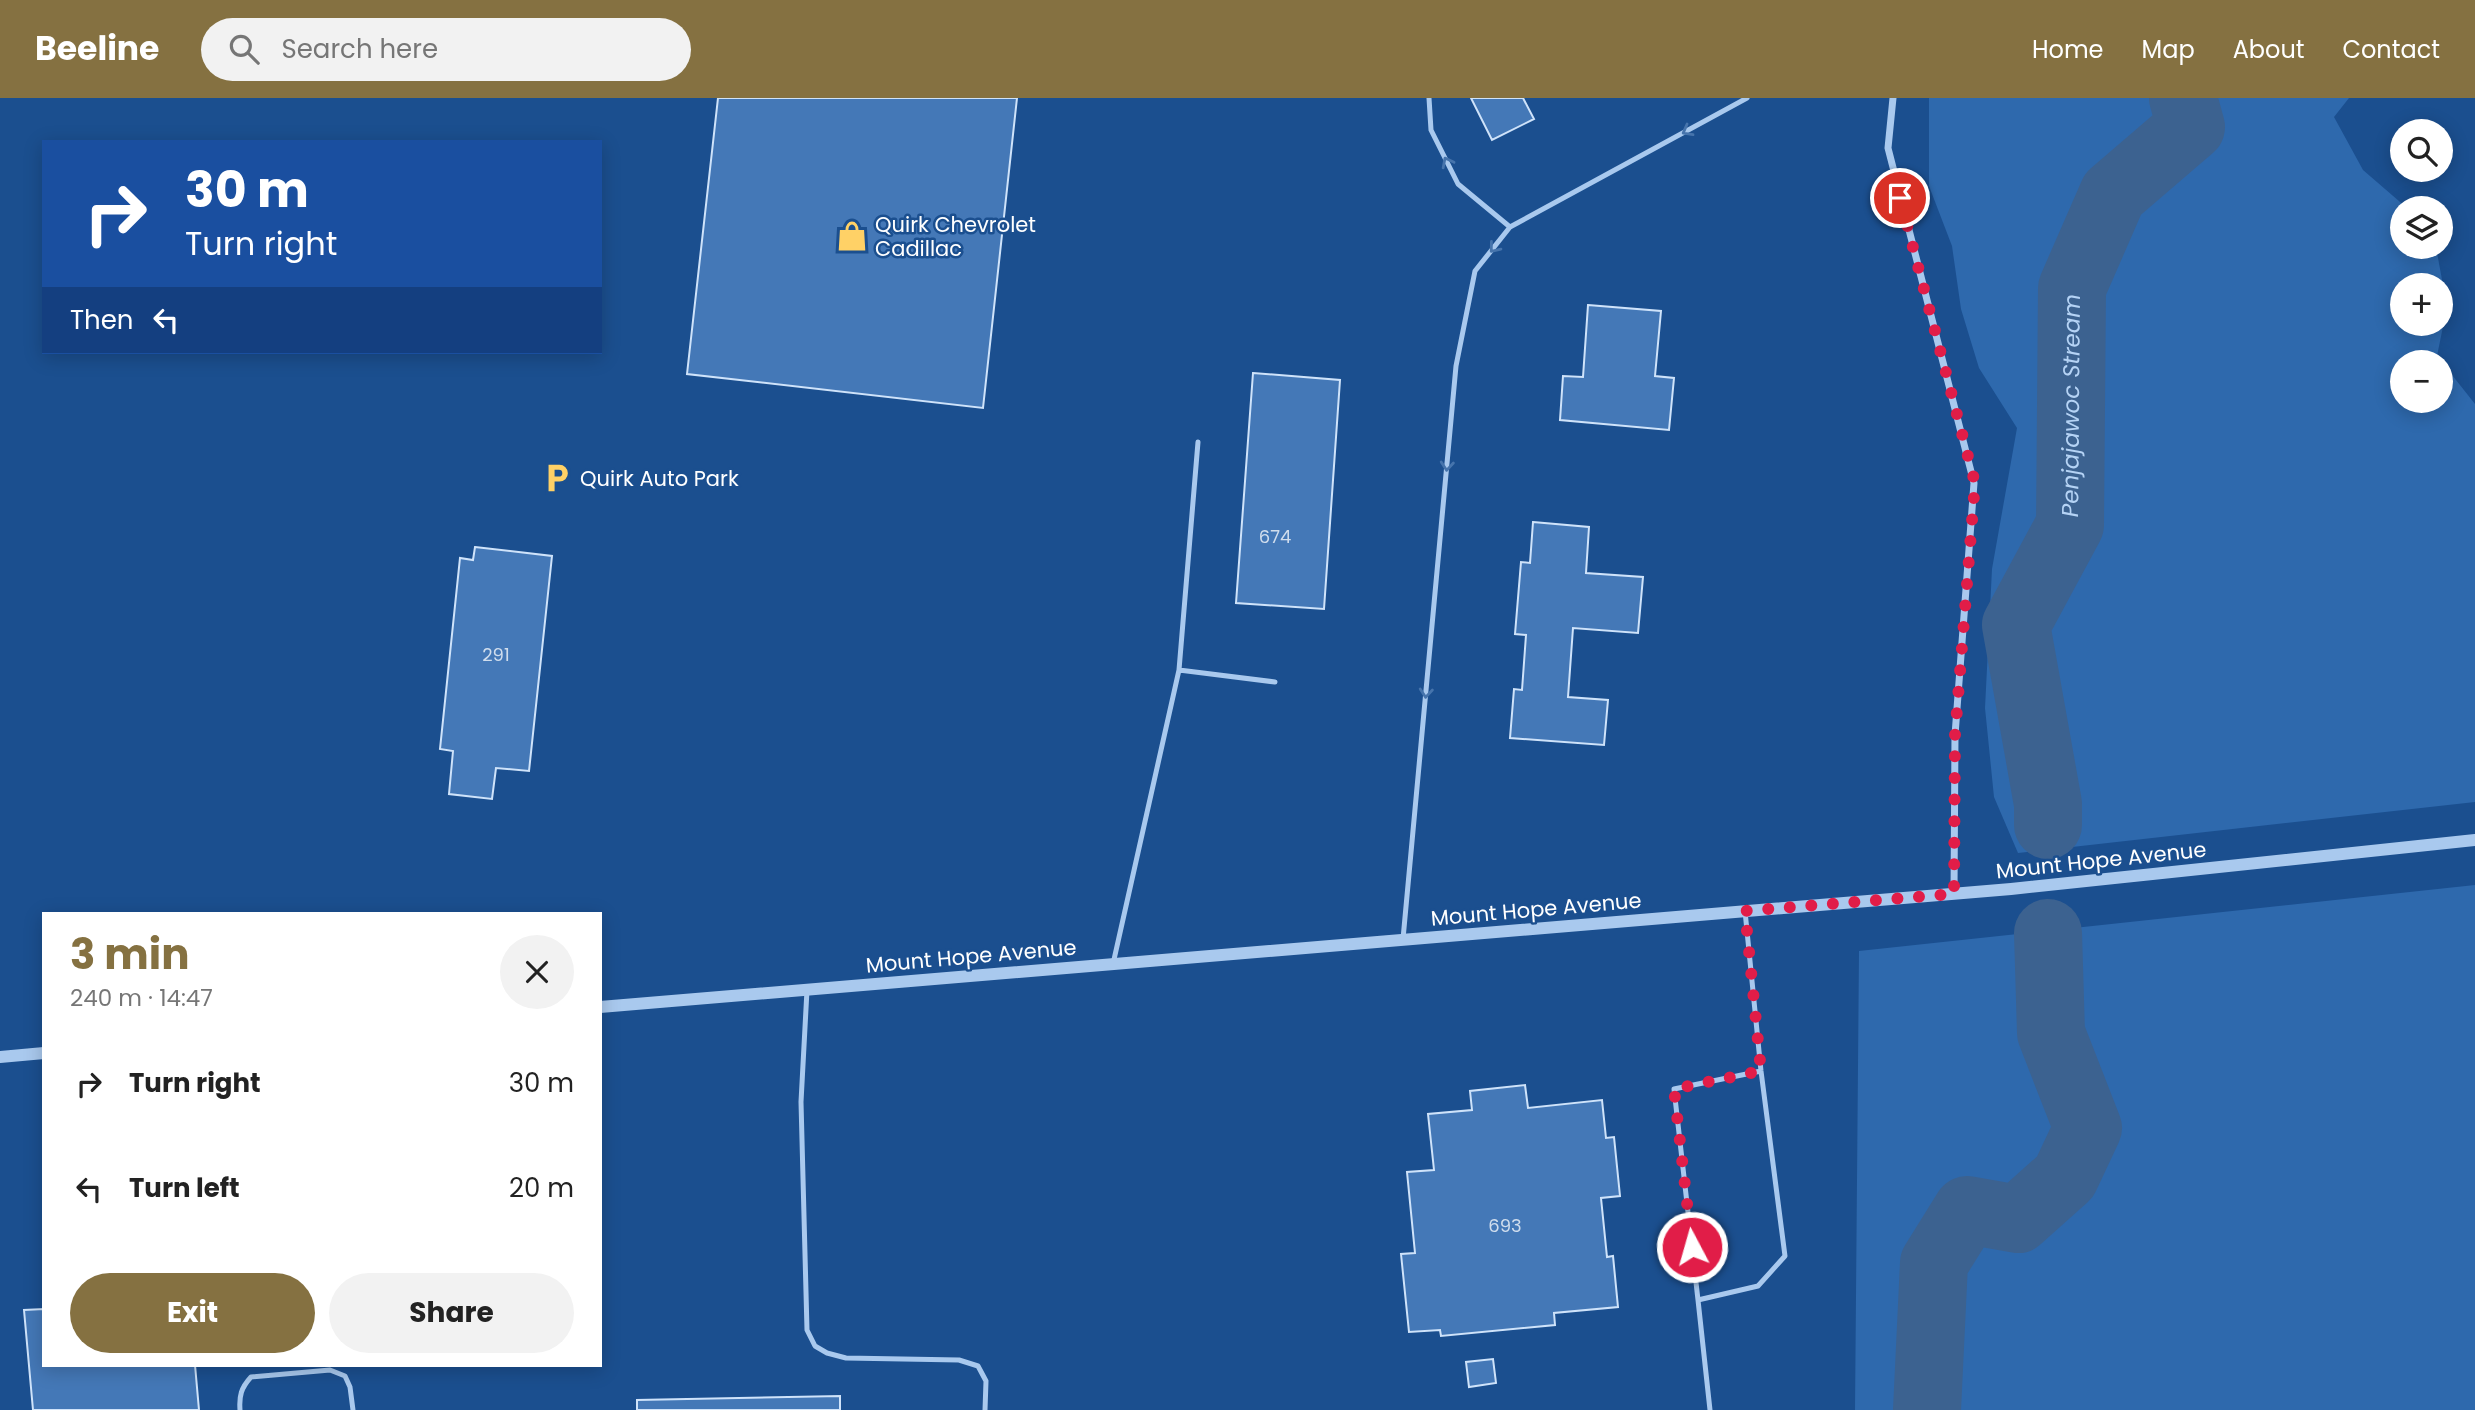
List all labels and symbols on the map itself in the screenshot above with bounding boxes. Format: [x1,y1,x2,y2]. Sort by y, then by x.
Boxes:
one-way arrow [1682,123,1694,136]
one-way arrow [1442,157,1455,169]
pin [1870,168,1930,228]
place label: Quirk Chevrolet Cadillac [875,210,1036,263]
shop icon: Quirk Chevrolet Cadillac [835,219,869,253]
one-way arrow [1490,239,1502,252]
water label: Penjajawoc Stream [2054,294,2088,517]
parking icon: Quirk Auto Park [540,461,574,495]
one-way arrow [1440,461,1455,472]
place label: Quirk Auto Park [580,464,739,493]
house number: 674 [1259,524,1291,549]
house number: 291 [482,642,510,667]
one-way arrow [1419,687,1434,698]
street label: Mount Hope Avenue [1994,835,2208,885]
street label: Mount Hope Avenue [1429,885,1643,933]
street label: Mount Hope Avenue [864,932,1078,980]
position arrow [1655,1210,1729,1284]
house number: 693 [1488,1213,1522,1238]

